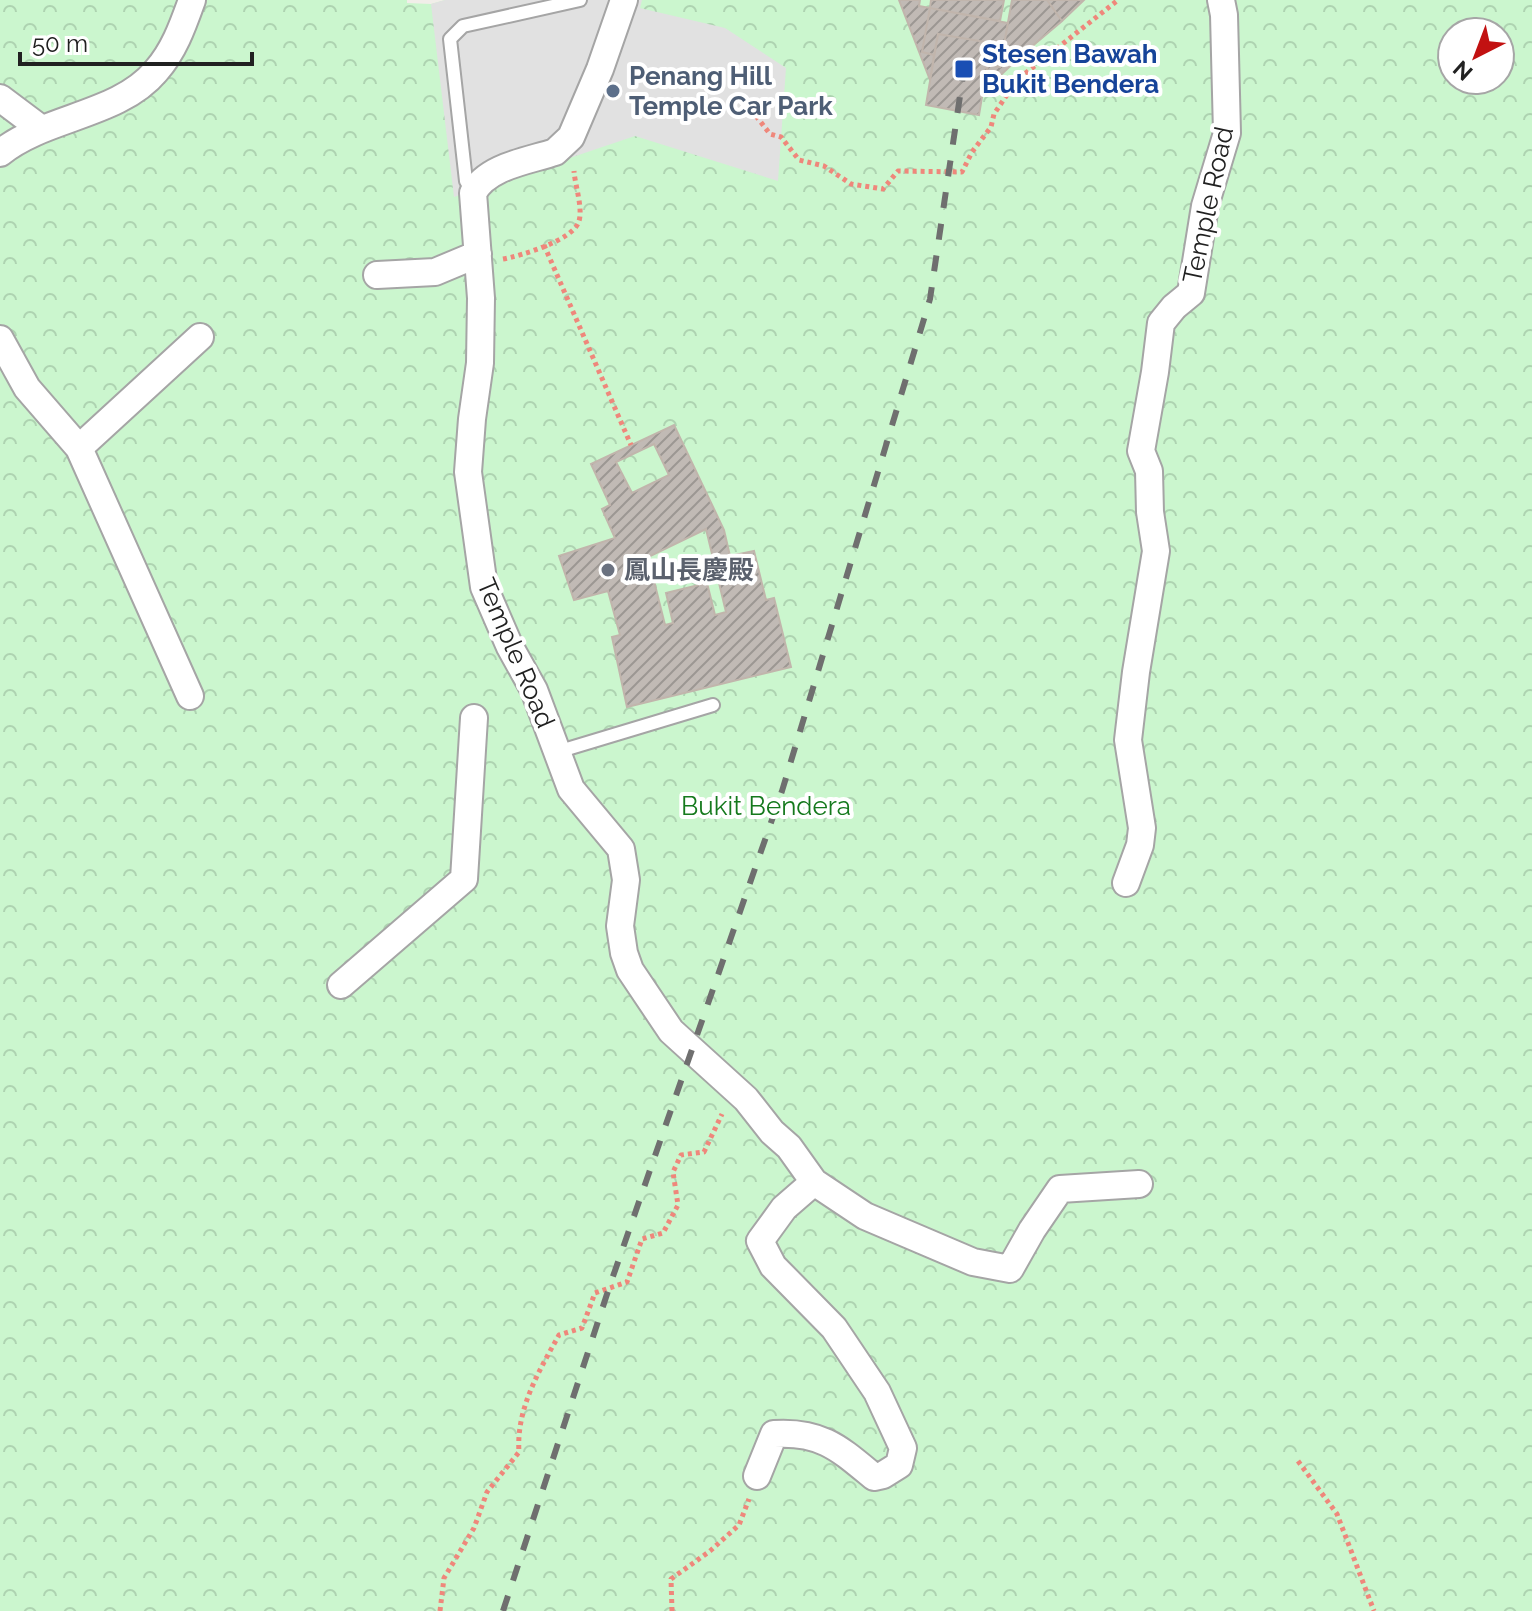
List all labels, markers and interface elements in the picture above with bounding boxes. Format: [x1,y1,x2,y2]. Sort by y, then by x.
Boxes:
scale bar [20,16,252,66]
north arrow [1436,16,1516,96]
text: 50 m [32,29,88,58]
place label: Stesen Bawah Bukit Bendera [982,39,1159,99]
text: N [1448,56,1478,86]
marker: Stesen Bawah Bukit Bendera [953,58,975,80]
place label: Penang Hill Temple Car Park [629,61,833,121]
marker: Penang Hill Temple Car Park [604,82,622,100]
street label: Temple Road [1177,124,1239,286]
place label: 鳳山長慶殿 [624,555,754,585]
marker: 鳳山長慶殿 [599,561,617,579]
street label: Temple Road [471,574,561,732]
park label: Bukit Bendera [681,791,851,821]

